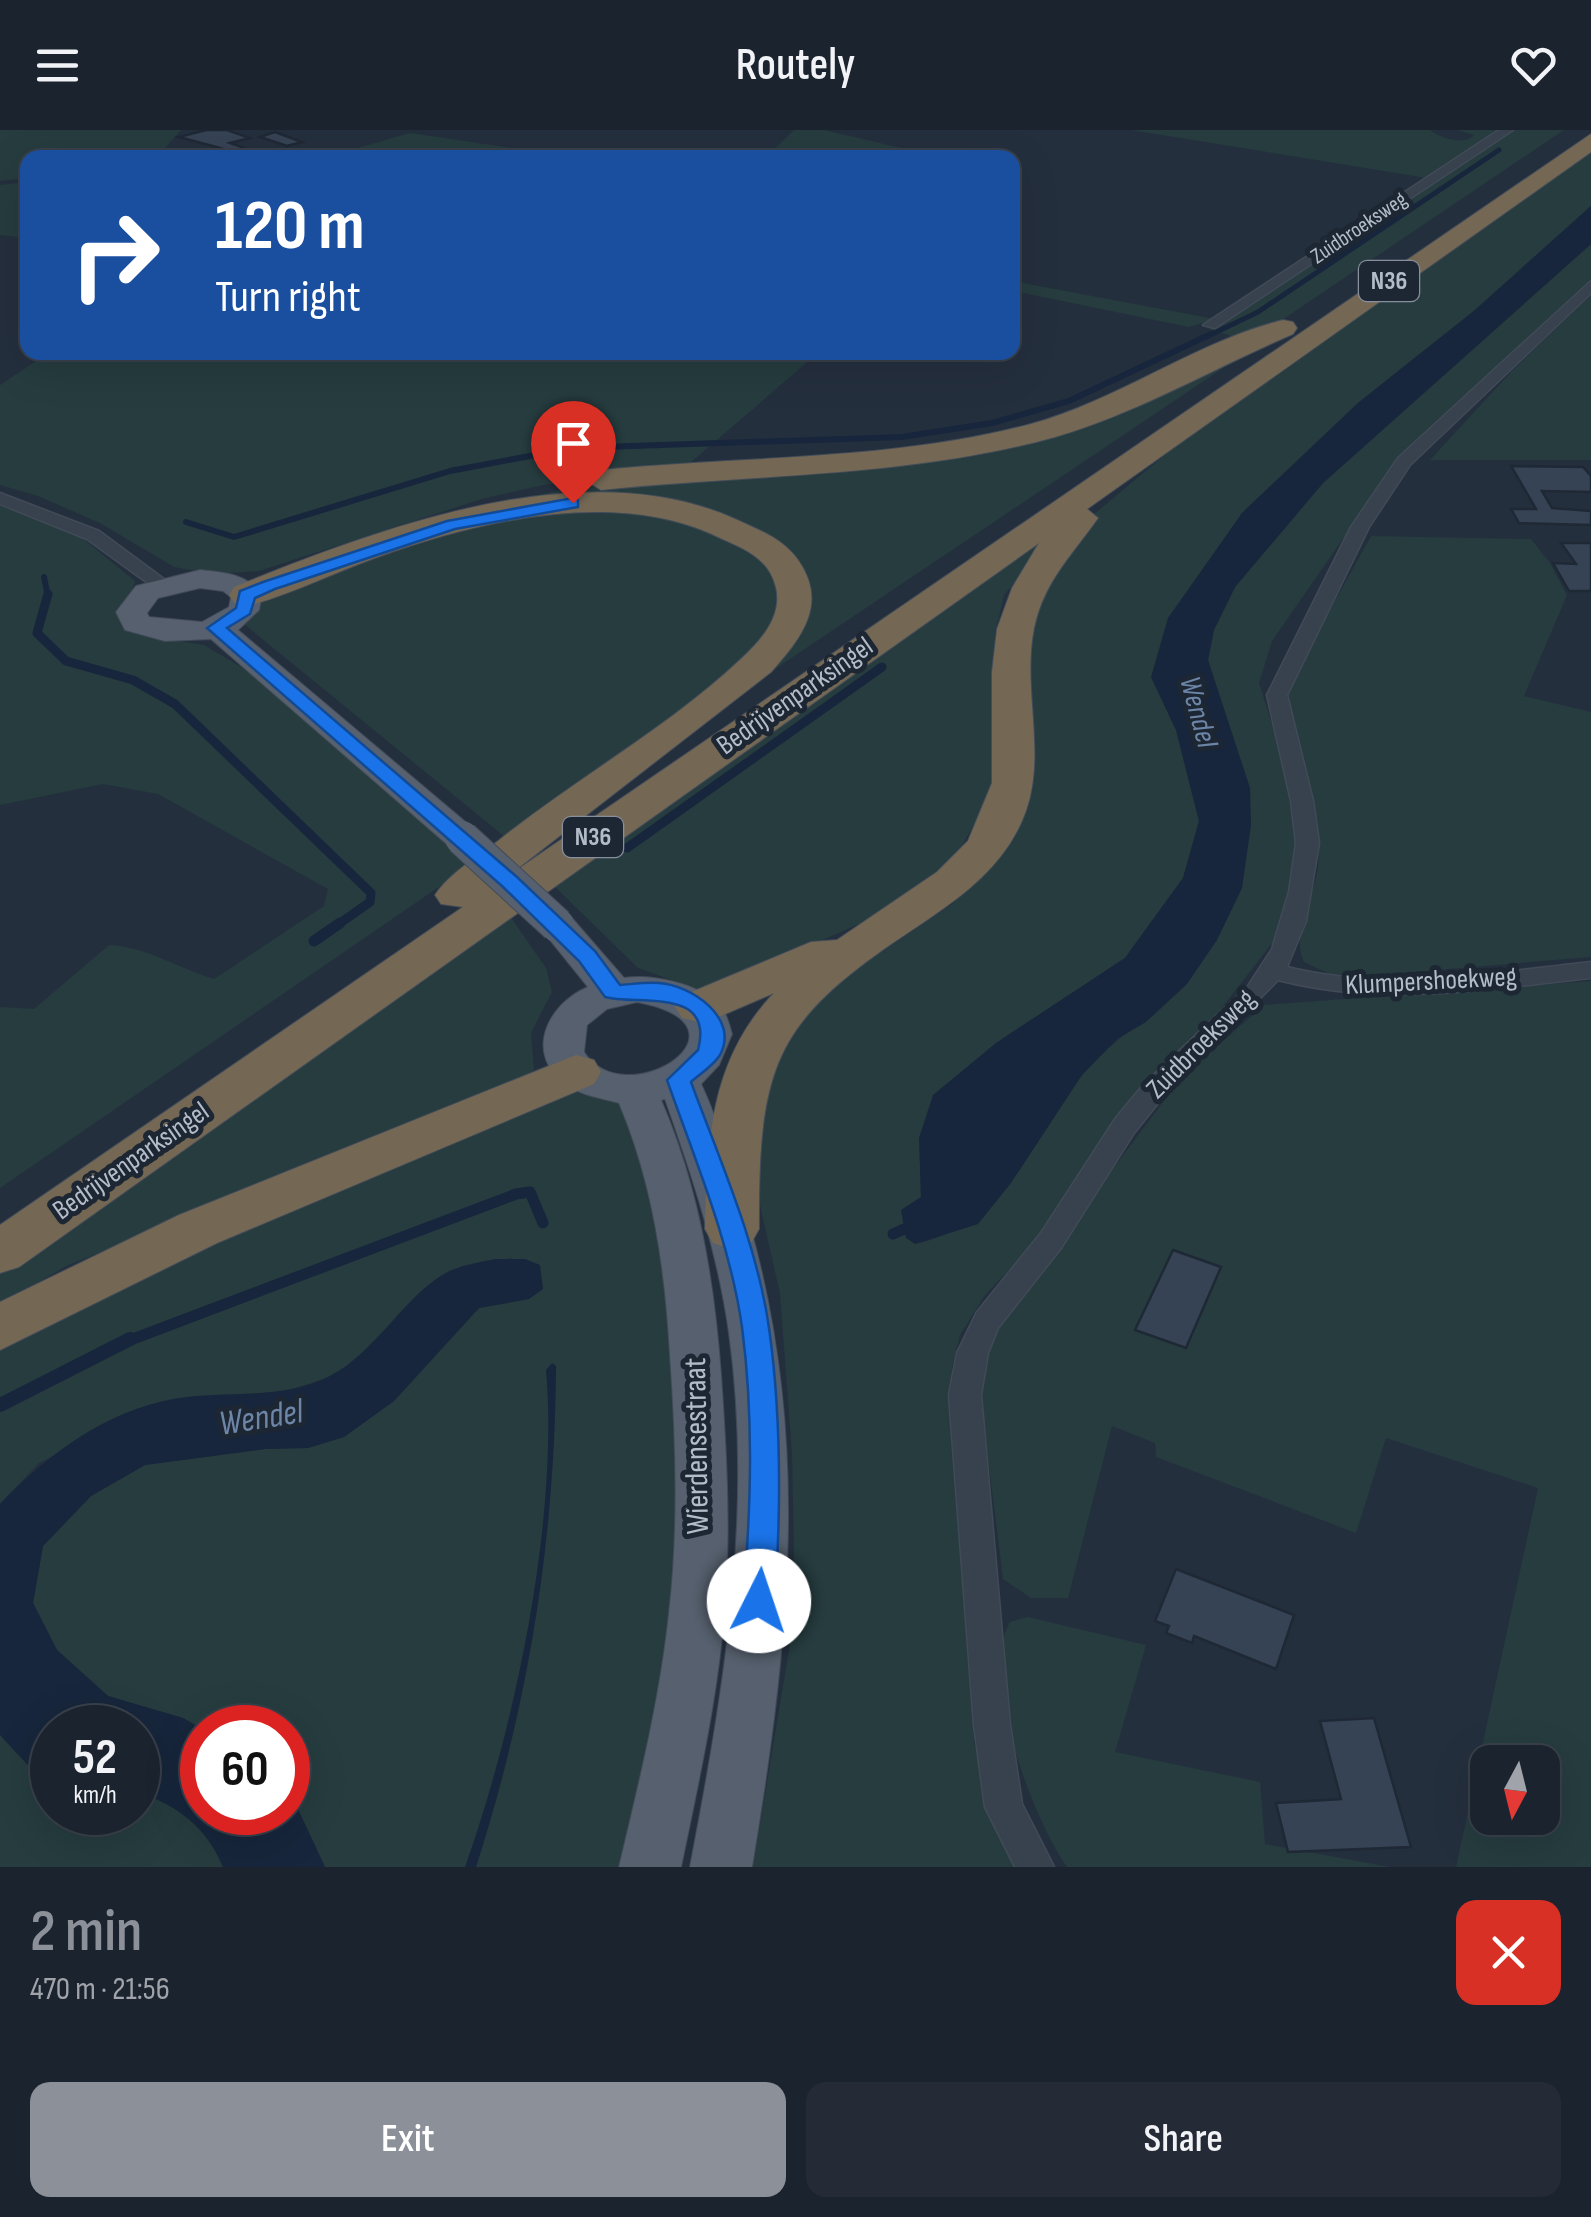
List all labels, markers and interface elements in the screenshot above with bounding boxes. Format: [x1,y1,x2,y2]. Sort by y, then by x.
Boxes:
icon: menu [30,38,85,93]
text: Routely [736,38,855,93]
icon: heart [1506,38,1561,93]
text: 120 m [215,185,365,269]
street label: Zuidbroeksweg [1306,186,1412,270]
icon: right [50,190,180,320]
road number: N36 [1359,261,1419,301]
text: Turn right [215,270,361,325]
pin [531,401,616,504]
icon: arrive [546,416,601,471]
street label: Bedrijvenparksingel [711,630,879,762]
water label: Wendel [1171,672,1225,753]
road number: N36 [563,817,623,857]
street label: Klumpershoekweg [1344,960,1518,1002]
street label: Zuidbroeksweg [1140,983,1262,1105]
street label: Bedrijvenparksingel [47,1095,215,1227]
street label: Wierdensestraat [676,1357,718,1535]
water label: Wendel [216,1390,308,1446]
position arrow [707,1549,811,1653]
speed limit sign: 60 [180,1705,310,1835]
text: 52 [73,1728,117,1788]
north arrow [1470,1745,1560,1835]
map controls [1470,1745,1560,1835]
text: km/h [73,1780,117,1811]
text: 2 min [30,1896,142,1968]
button: close [1456,1900,1561,2005]
text: 470 m · 21:56 [30,1970,170,2009]
button: Exit [30,2082,786,2197]
button: Share [806,2082,1561,2197]

